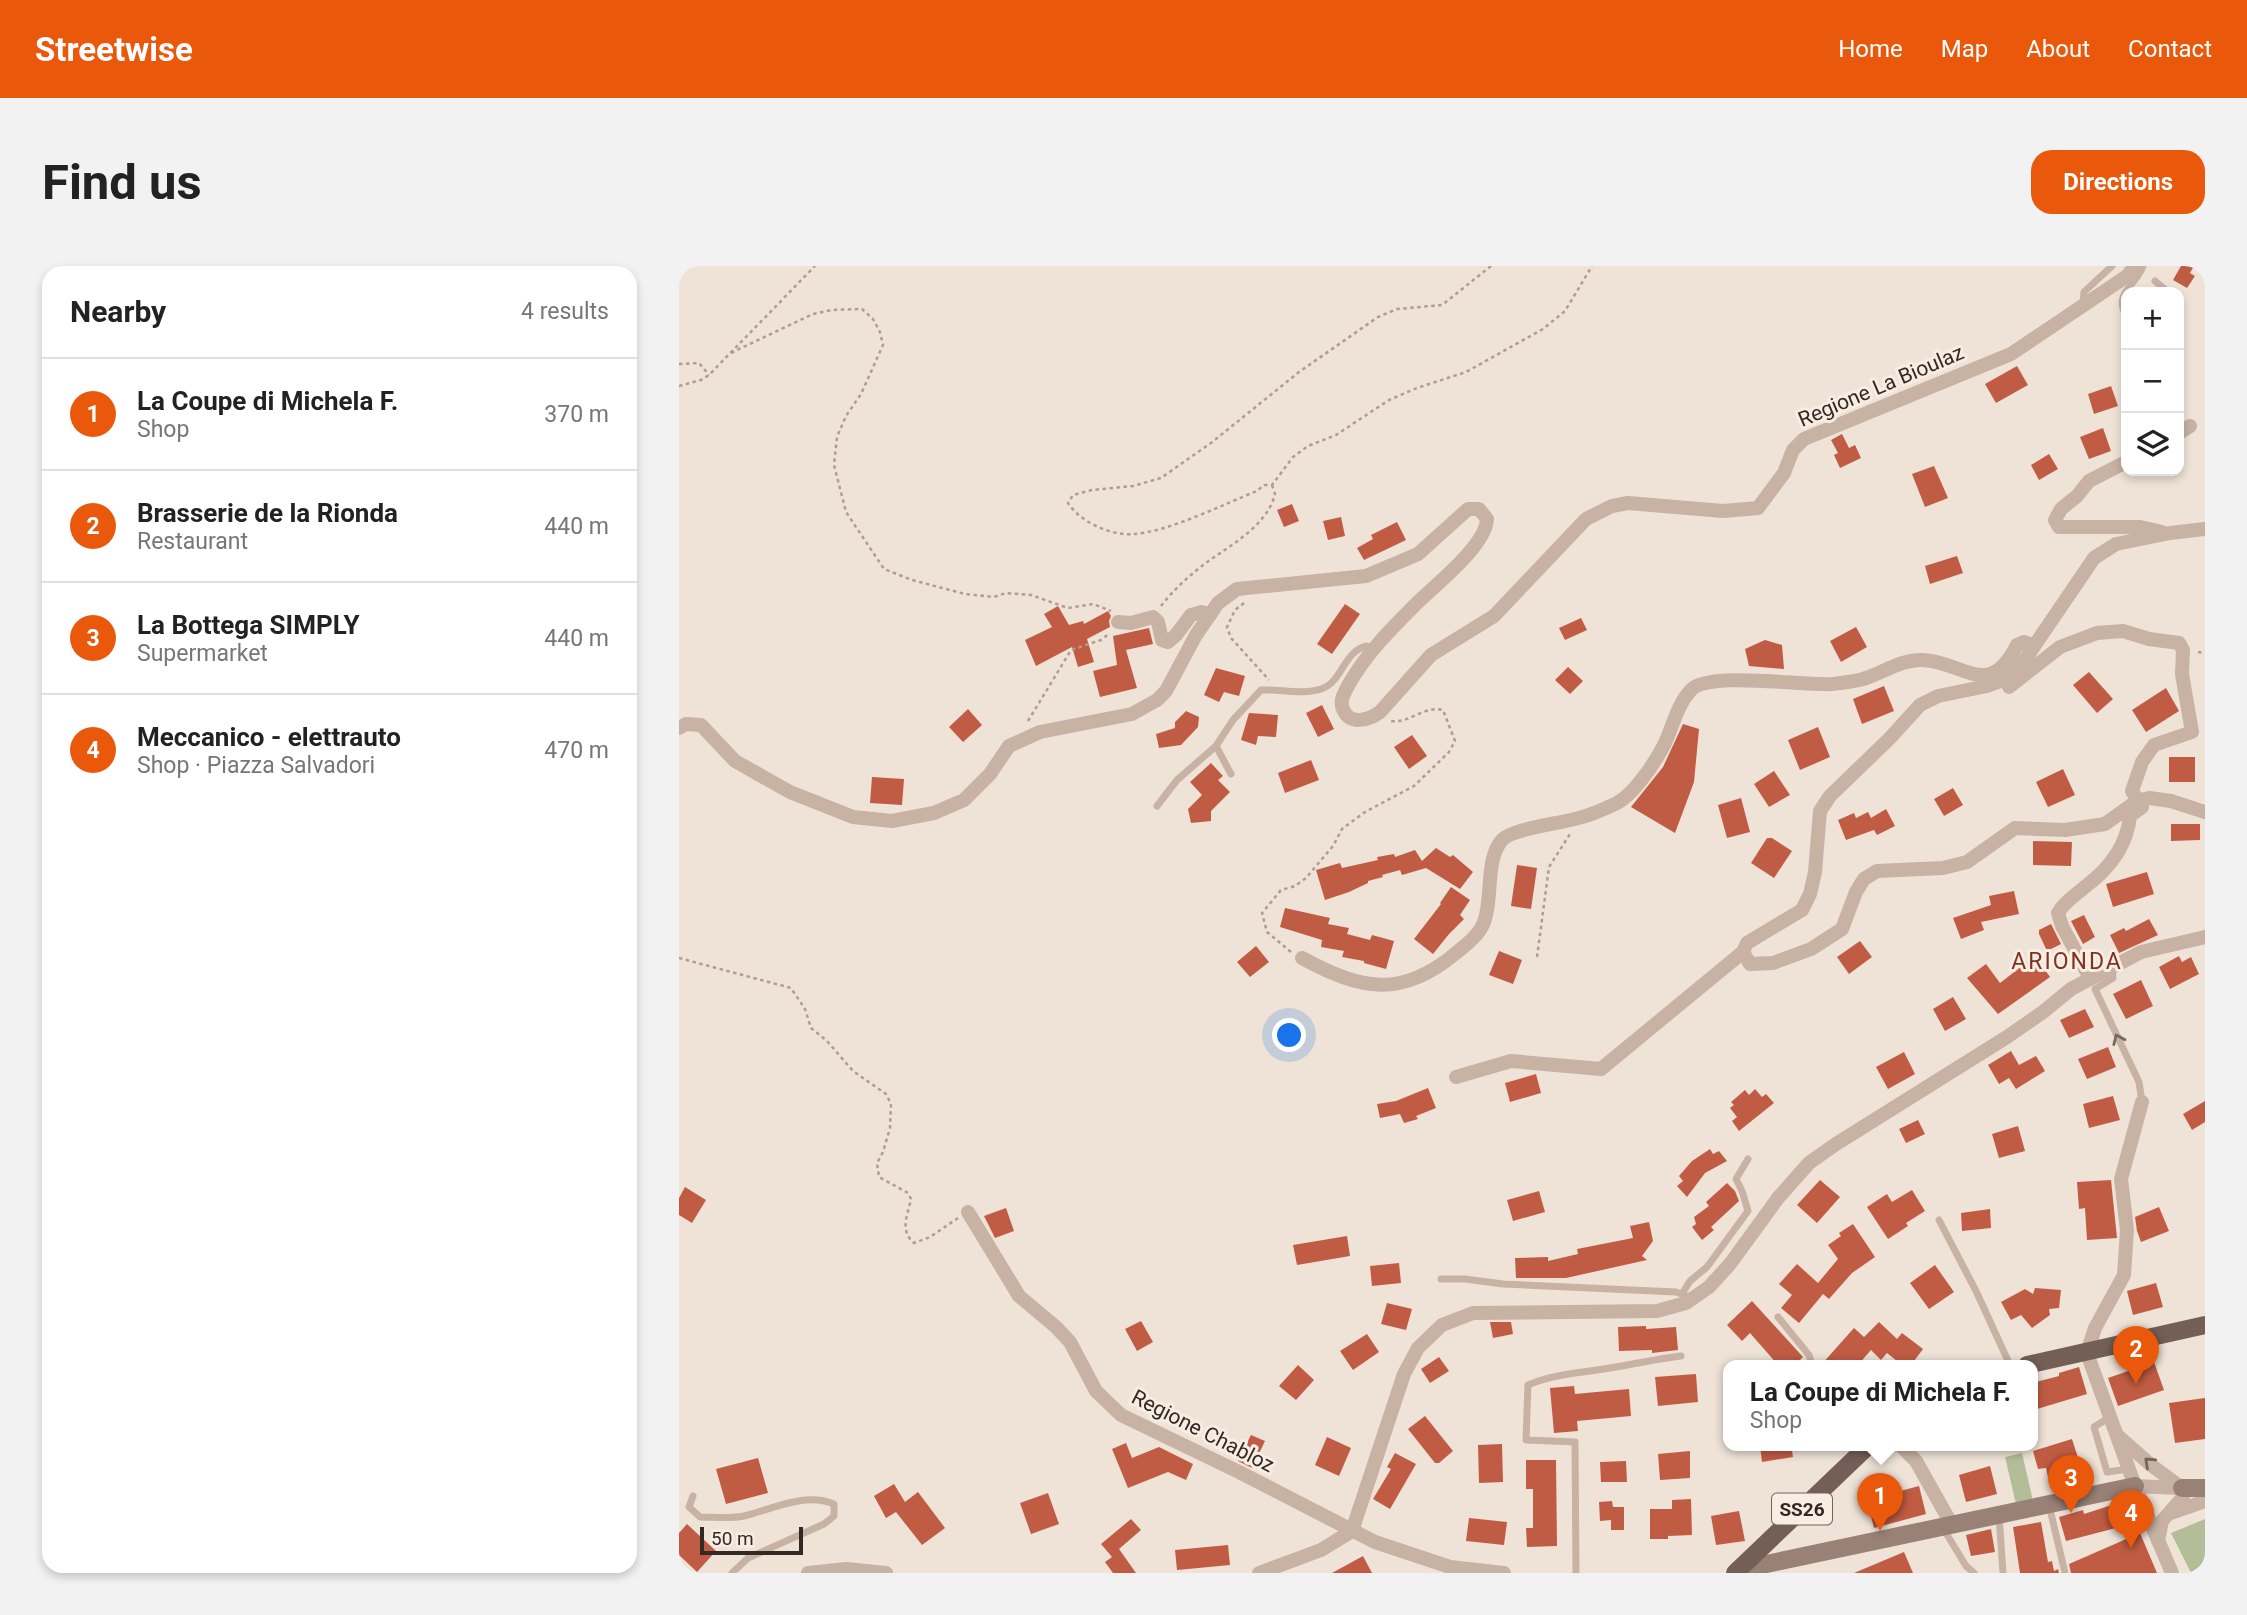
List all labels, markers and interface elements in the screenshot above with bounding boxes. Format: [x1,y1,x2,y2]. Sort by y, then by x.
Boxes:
text: Streetwise [35,30,193,69]
text: Home [1838,35,1903,63]
text: Map [1941,35,1988,63]
text: About [2026,35,2090,63]
text: Contact [2128,35,2212,63]
button: Directions [2031,150,2205,214]
text: Find us [42,154,202,211]
map controls [2121,287,2184,476]
button: + [2121,287,2184,350]
text: Nearby [70,294,166,329]
text: 4 results [521,298,609,325]
street label: Regione La Bioulaz [1795,340,1967,432]
button: − [2121,350,2184,413]
text: La Coupe di Michela F. [137,386,398,416]
text: 1 [86,401,100,428]
text: 370 m [544,401,609,428]
button: layers [2121,413,2184,476]
text: Shop [137,416,189,443]
text: Brasserie de la Rionda [137,498,398,528]
text: 2 [86,513,100,540]
text: 440 m [544,513,609,540]
text: Restaurant [137,528,248,555]
text: La Bottega SIMPLY [137,610,360,640]
text: 3 [86,625,100,652]
text: 440 m [544,625,609,652]
text: Supermarket [137,640,268,667]
text: Meccanico - elettrauto [137,722,401,752]
text: 4 [86,737,100,764]
text: 470 m [544,737,609,764]
text: Shop · Piazza Salvadori [137,752,375,779]
district label: ARIONDA [2011,948,2123,975]
your location [1272,1018,1306,1052]
one-way arrow [2112,1033,2126,1046]
pin: 2 [2113,1326,2159,1384]
popup [1723,1360,2038,1451]
text: La Coupe di Michela F. [1750,1377,2011,1407]
street label: Regione Chabloz [1128,1385,1278,1477]
text: Shop [1750,1407,1802,1434]
pin: 3 [2048,1455,2094,1513]
one-way arrow [2144,1458,2157,1470]
pin: 1 [1857,1473,1903,1531]
pin: 4 [2108,1490,2154,1548]
road number: SS26 [1772,1494,1832,1525]
scale bar [700,1524,803,1556]
text: 50 m [711,1527,754,1550]

